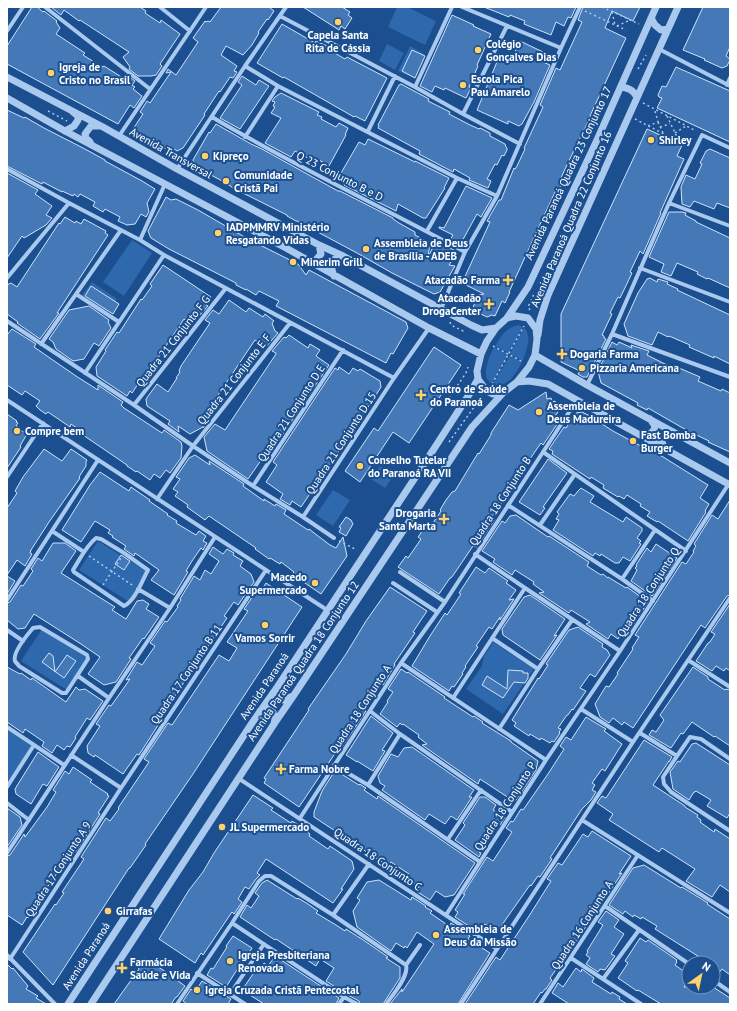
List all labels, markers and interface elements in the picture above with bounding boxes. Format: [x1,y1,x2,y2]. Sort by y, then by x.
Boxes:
marker: Capela Santa Rita de Cássia [333,17,343,27]
place label: Capela Santa Rita de Cássia [305,28,371,55]
place label: Colégio Gonçalves Dias [486,37,557,64]
marker: Colégio Gonçalves Dias [473,45,483,55]
place label: Igreja de Cristo no Brasil [59,60,131,87]
marker: Igreja de Cristo no Brasil [46,68,56,78]
place label: Escola Pica Pau Amarelo [471,72,530,99]
marker: Escola Pica Pau Amarelo [458,80,468,90]
street label: Avenida Paranoá Quadra 23 Conjunto 17 [522,84,614,262]
street label: Avenida Transversal [127,124,215,182]
street label: Avenida Paranoá Quadra 22 Conjunto 16 [527,129,615,309]
place label: Shirley [659,133,692,147]
marker: Shirley [646,135,656,145]
street label: Q 23 Conjunto B e D [294,148,386,204]
place label: Kipreço [213,149,249,163]
marker: Kipreço [200,151,210,161]
place label: Comunidade Cristã Pai [234,168,293,195]
marker: Comunidade Cristã Pai [221,176,231,186]
place label: IADPMMRV Ministério Resgatando Vidas [226,220,330,247]
marker: IADPMMRV Ministério Resgatando Vidas [213,228,223,238]
place label: Assembleia de Deus de Brasília - ADEB [374,236,468,263]
marker: Assembleia de Deus de Brasília - ADEB [361,244,371,254]
place label: Minerim Grill [301,255,363,269]
marker: Minerim Grill [288,257,298,267]
place label: Atacadão Farma [425,273,500,287]
marker: Atacadão Farma [503,275,513,285]
place label: Atacadão DrogaCenter [422,291,481,318]
street label: Quadra 21 Conjunto F G [133,292,213,390]
marker: Atacadão DrogaCenter [484,299,494,309]
street label: Quadra 21 Conjunto E F [194,330,274,427]
place label: Dogaria Farma [570,347,639,361]
marker: Dogaria Farma [557,349,567,359]
place label: Pizzaria Americana [590,361,679,375]
street label: Quadra 21 Conjunto D E [254,362,328,464]
marker: Pizzaria Americana [577,363,587,373]
place label: Centro de Saúde do Paranoá [430,382,507,409]
street label: Quadra 21 Conjunto D 15 [303,389,379,497]
marker: Centro de Saúde do Paranoá [415,389,427,401]
place label: Assembleia de Deus Madureira [547,399,621,426]
marker: Assembleia de Deus Madureira [534,407,544,417]
place label: Compre bem [25,424,84,438]
marker: Compre bem [12,426,22,436]
place label: Fast Bomba Burger [641,428,696,455]
marker: Fast Bomba Burger [628,436,638,446]
place label: Conselho Tutelar do Paranoá RA VII [368,453,451,480]
street label: Quadra 18 Conjunto B [466,454,534,548]
marker: Conselho Tutelar do Paranoá RA VII [355,461,365,471]
place label: Drogaria Santa Marta [379,506,436,533]
marker: Drogaria Santa Marta [439,514,449,524]
street label: Quadra 18 Conjunto Q [614,544,683,640]
place label: Macedo Supermercado [240,570,307,597]
marker: Macedo Supermercado [310,578,320,588]
street label: Avenida Paranoá Quadra 18 Conjunto 12 [244,579,362,743]
marker: Vamos Sorrir [260,620,270,630]
street label: Quadra 17 Conjunto B 11 [147,621,225,727]
place label: Vamos Sorrir [234,631,295,645]
street label: Avenida Paranoá [237,650,291,722]
street label: Quadra 18 Conjunto A [326,661,394,756]
street label: Quadra 18 Conjunto P [471,759,539,853]
place label: Farma Nobre [289,762,350,776]
marker: Farma Nobre [276,764,286,774]
street label: Quadra 17 Conjunto A 9 [22,819,94,919]
place label: JL Supermercado [229,820,309,834]
marker: JL Supermercado [217,822,227,832]
street label: Quadra 18 Conjunto C [331,824,425,894]
street label: Quadra 16 Conjunto A [548,877,616,972]
place label: Girrafas [116,904,153,918]
marker: Girrafas [103,906,113,916]
street label: Avenida Paranoá [59,920,113,992]
place label: Assembleia de Deus da Missão [444,922,517,949]
marker: Assembleia de Deus da Missão [431,930,441,940]
place label: Igreja Presbiteriana Renovada [238,948,330,975]
place label: Farmácia Saúde e Vida [130,955,191,982]
north arrow [681,955,721,995]
marker: Igreja Presbiteriana Renovada [225,956,235,966]
text: N [700,959,713,974]
marker: Farmácia Saúde e Vida [117,963,127,973]
place label: Igreja Cruzada Cristã Pentecostal [205,983,360,997]
marker: Igreja Cruzada Cristã Pentecostal [192,985,202,995]

